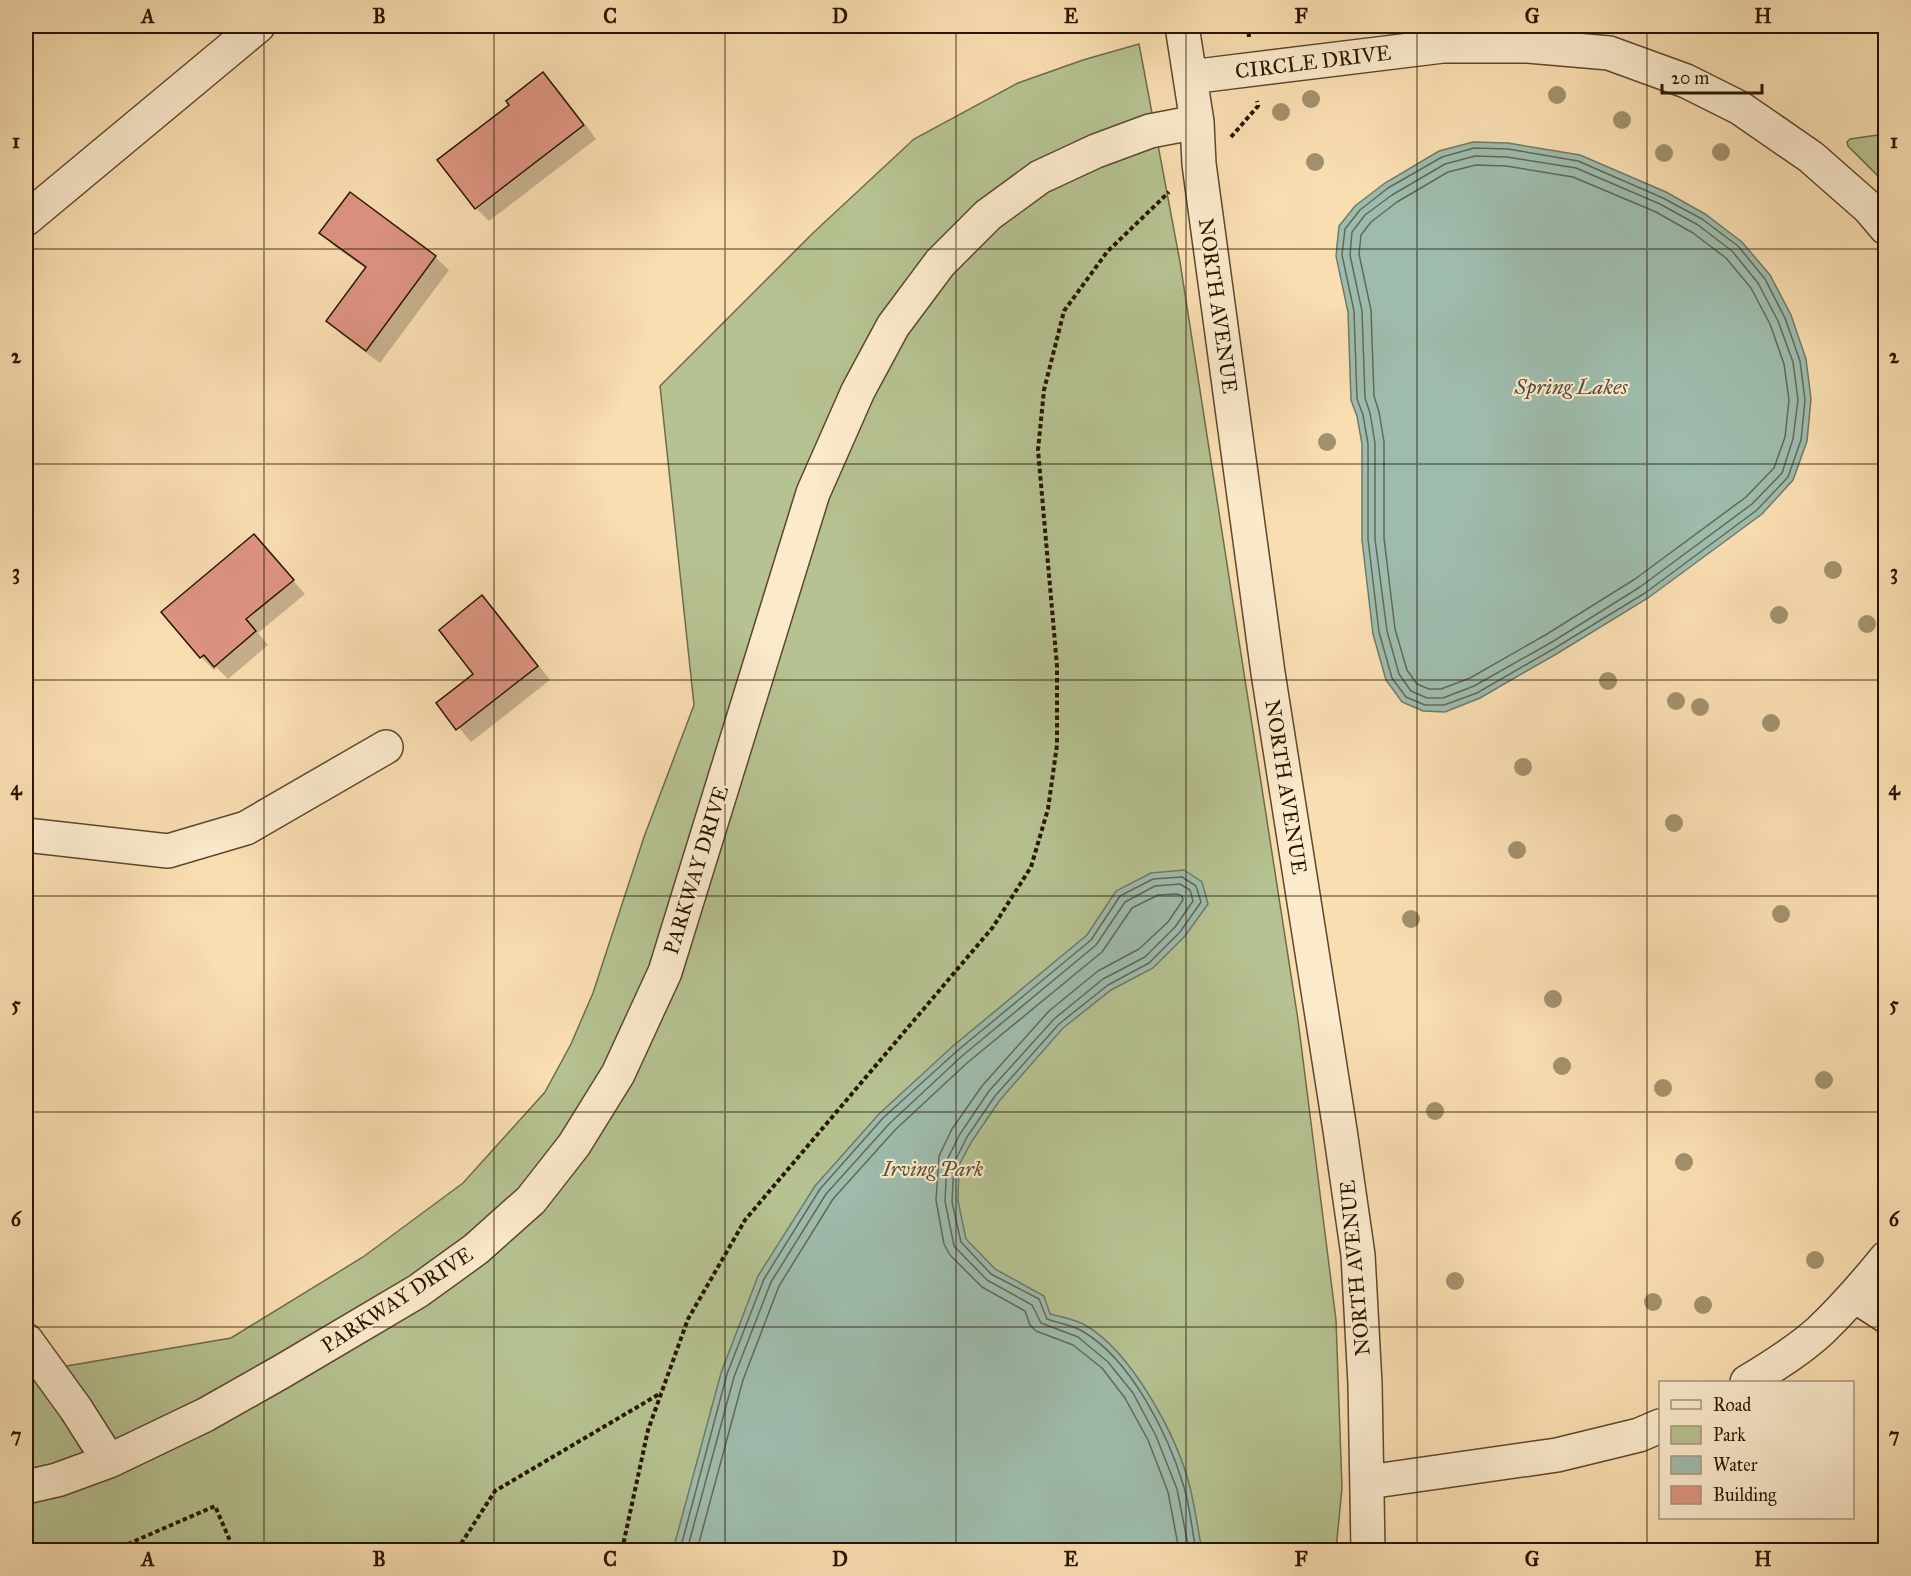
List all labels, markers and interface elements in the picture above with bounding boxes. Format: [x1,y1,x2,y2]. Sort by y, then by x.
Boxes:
text: A [139,4,155,28]
text: B [372,4,386,28]
text: C [603,4,617,28]
text: D [832,4,848,28]
text: E [1064,4,1079,28]
text: F [1294,4,1308,28]
text: G [1525,4,1540,28]
text: H [1754,4,1772,28]
street label: CIRCLE DRIVE [1234,40,1392,84]
scale bar [1662,57,1762,95]
text: 20 m [1671,67,1709,89]
text: 1 [12,129,20,153]
text: 1 [1890,129,1898,153]
street label: NORTH AVENUE [1193,217,1243,395]
text: 2 [11,344,22,368]
text: 2 [1889,344,1900,368]
water label: Spring Lakes [1513,373,1628,400]
text: 3 [12,560,20,585]
text: 3 [1890,560,1898,585]
street label: NORTH AVENUE [1259,698,1313,876]
text: 4 [10,776,22,801]
text: 4 [1888,776,1900,801]
street label: PARKWAY DRIVE [658,782,734,958]
text: 5 [11,992,21,1016]
text: 5 [1889,992,1899,1016]
park label: Irving Park [882,1156,984,1182]
street label: NORTH AVENUE [1334,1179,1376,1357]
text: 6 [11,1207,23,1231]
text: 6 [1889,1207,1901,1231]
street label: PARKWAY DRIVE [316,1241,478,1359]
legend [1659,1381,1854,1519]
text: Road [1713,1394,1751,1416]
text: 7 [11,1423,22,1447]
text: 7 [1889,1423,1900,1447]
text: Park [1713,1424,1746,1446]
text: Water [1713,1454,1758,1476]
text: Building [1713,1484,1777,1507]
text: A [139,1547,155,1571]
text: B [372,1547,386,1571]
text: C [603,1547,617,1571]
text: D [832,1547,848,1571]
text: E [1064,1547,1079,1571]
text: F [1294,1547,1308,1571]
text: G [1525,1547,1540,1571]
text: H [1754,1547,1772,1571]

